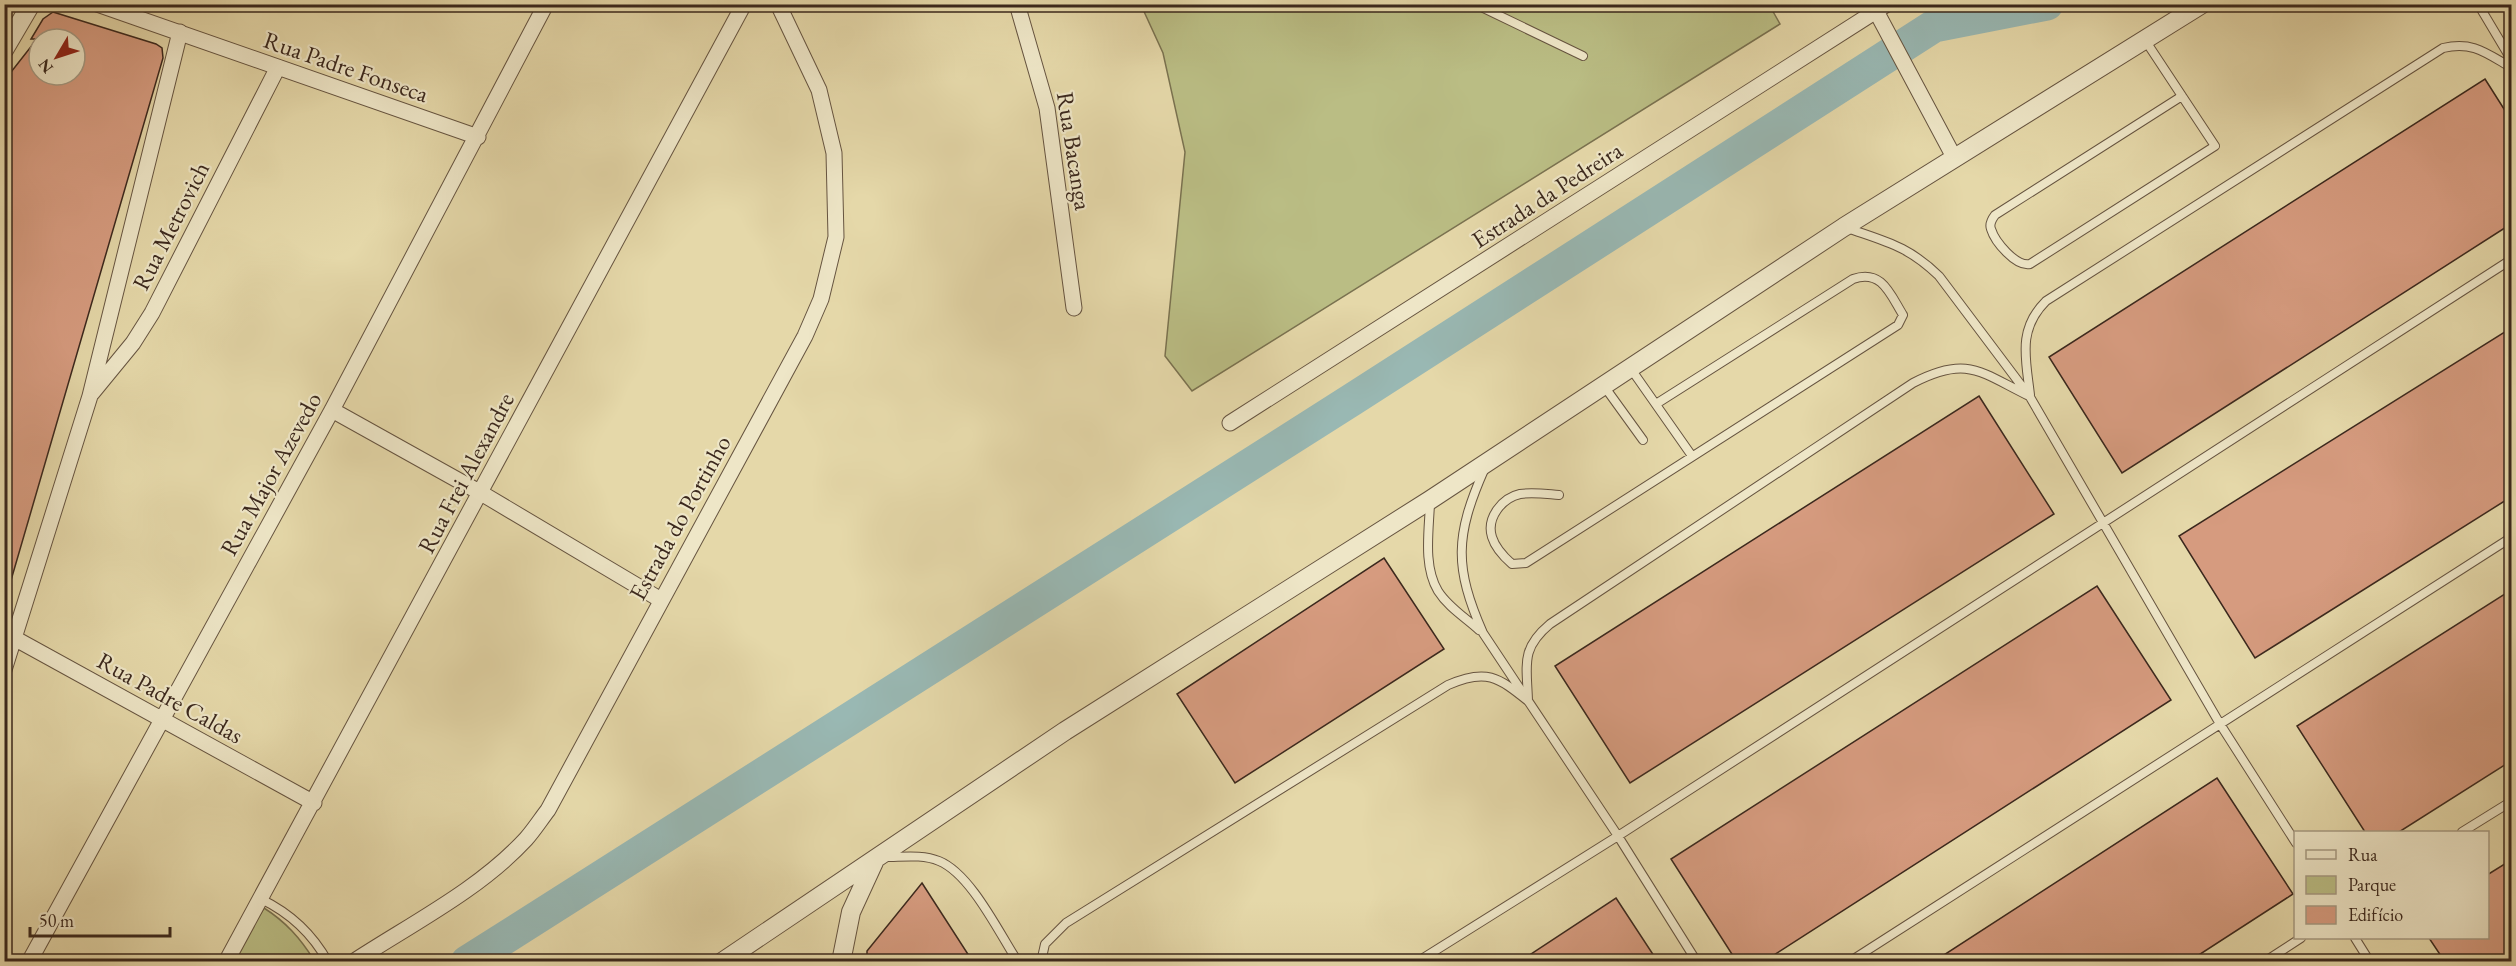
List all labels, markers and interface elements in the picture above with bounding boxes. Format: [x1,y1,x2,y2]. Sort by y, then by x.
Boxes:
street label: Rua Padre Fonseca [260,24,433,109]
north arrow [27,27,87,87]
text: N [33,54,58,78]
street label: Rua Bacanga [1050,89,1099,213]
street label: Estrada da Pedreira [1465,134,1628,255]
street label: Rua Metrovich [125,156,216,295]
street label: Rua Major Azevedo [213,386,328,561]
street label: Rua Frei Alexandre [410,387,521,558]
street label: Estrada do Portinho [621,430,738,606]
street label: Rua Padre Caldas [92,645,249,750]
legend [2294,831,2489,939]
text: Rua [2348,843,2378,866]
text: Parque [2348,873,2396,896]
scale bar [30,900,170,938]
text: Edifício [2348,903,2403,926]
text: 50 m [39,909,74,932]

